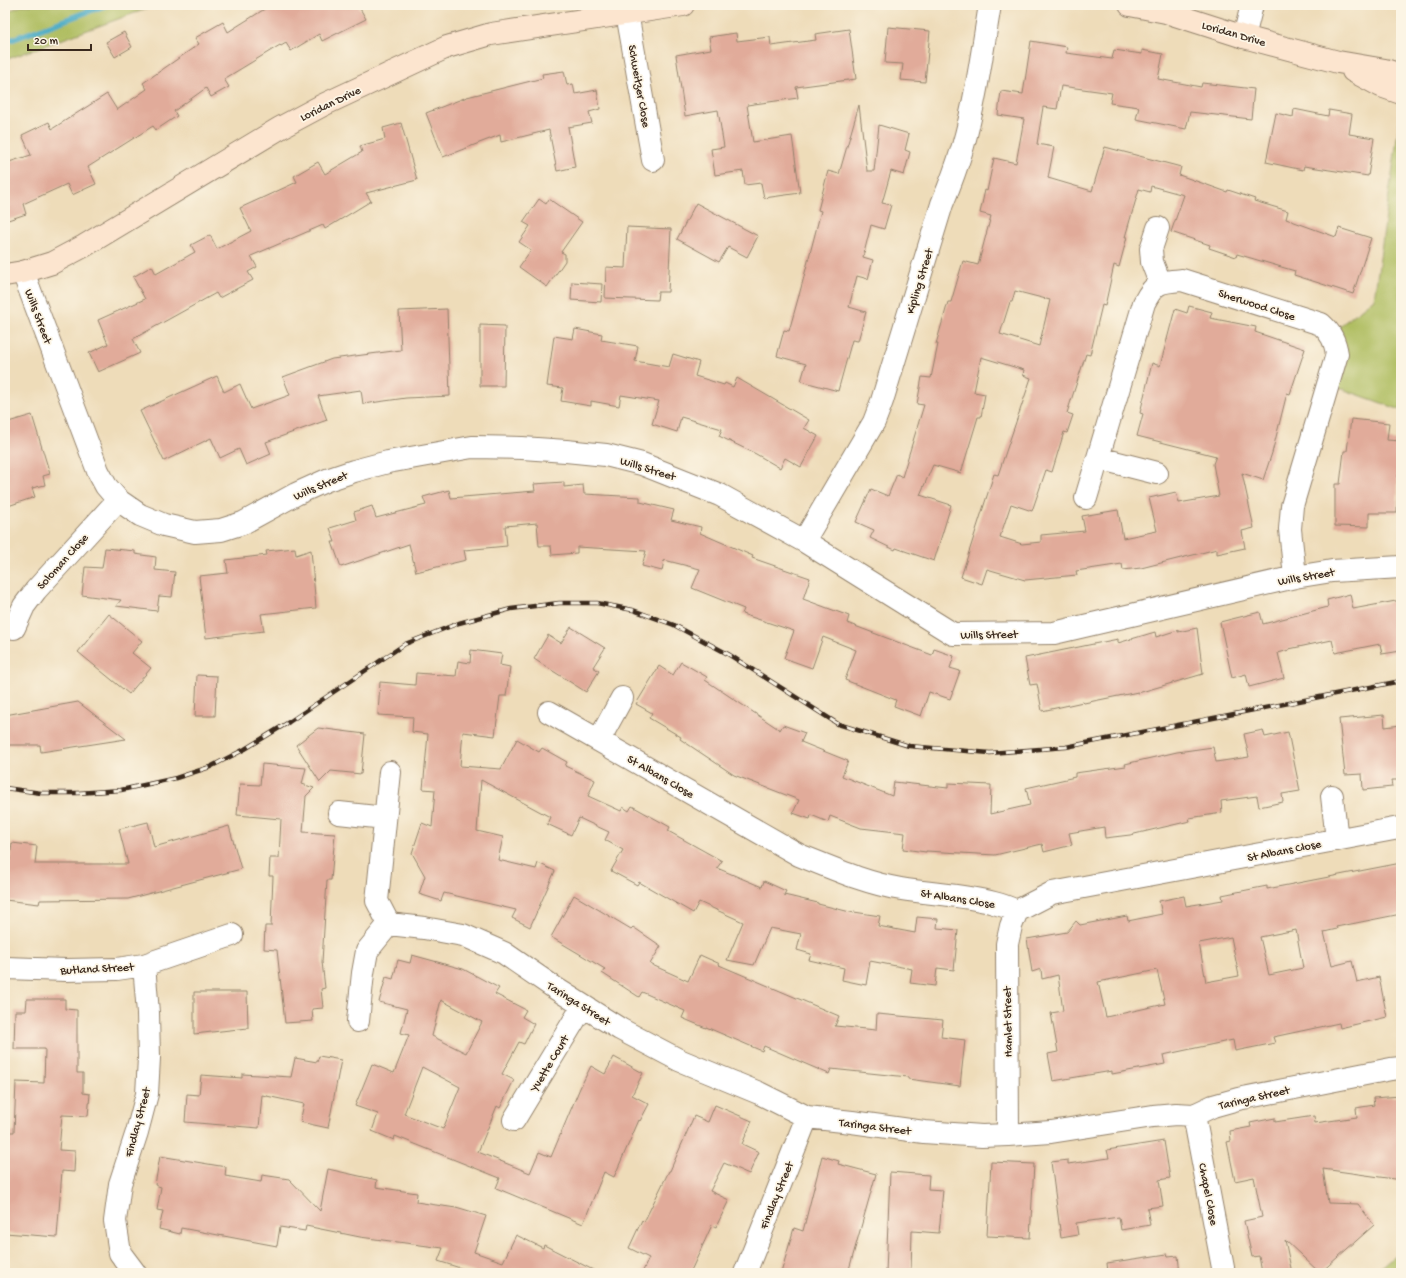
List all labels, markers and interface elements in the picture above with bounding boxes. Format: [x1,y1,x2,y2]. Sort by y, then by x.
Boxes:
street label: Loridan Drive [1200,19,1268,51]
scale bar [28,26,91,52]
text: 20 m [34,35,59,49]
street label: Schweitzer Close [624,44,652,130]
street label: Loridan Drive [298,84,364,126]
street label: Kipling Street [904,246,938,316]
street label: Wills Street [20,287,54,347]
street label: Sherwood Close [1216,287,1297,325]
street label: Wills Street [618,455,678,485]
street label: Wills Street [292,469,351,504]
street label: Soloman Close [35,531,93,593]
street label: Wills Street [1277,566,1337,590]
street label: Wills Street [960,628,1019,643]
street label: St Albans Close [624,753,697,803]
street label: St Albans Close [1246,838,1323,866]
street label: St Albans Close [920,887,997,913]
street label: Butland Street [59,961,135,979]
street label: Taringa Street [543,979,613,1030]
street label: Hamlet Street [1001,985,1017,1057]
street label: Yvette Court [528,1032,574,1096]
street label: Taringa Street [1217,1084,1292,1114]
street label: Findlay Street [123,1085,155,1160]
street label: Taringa Street [837,1117,913,1139]
street label: Findlay Street [758,1159,798,1232]
street label: Chapel Close [1194,1162,1220,1228]

